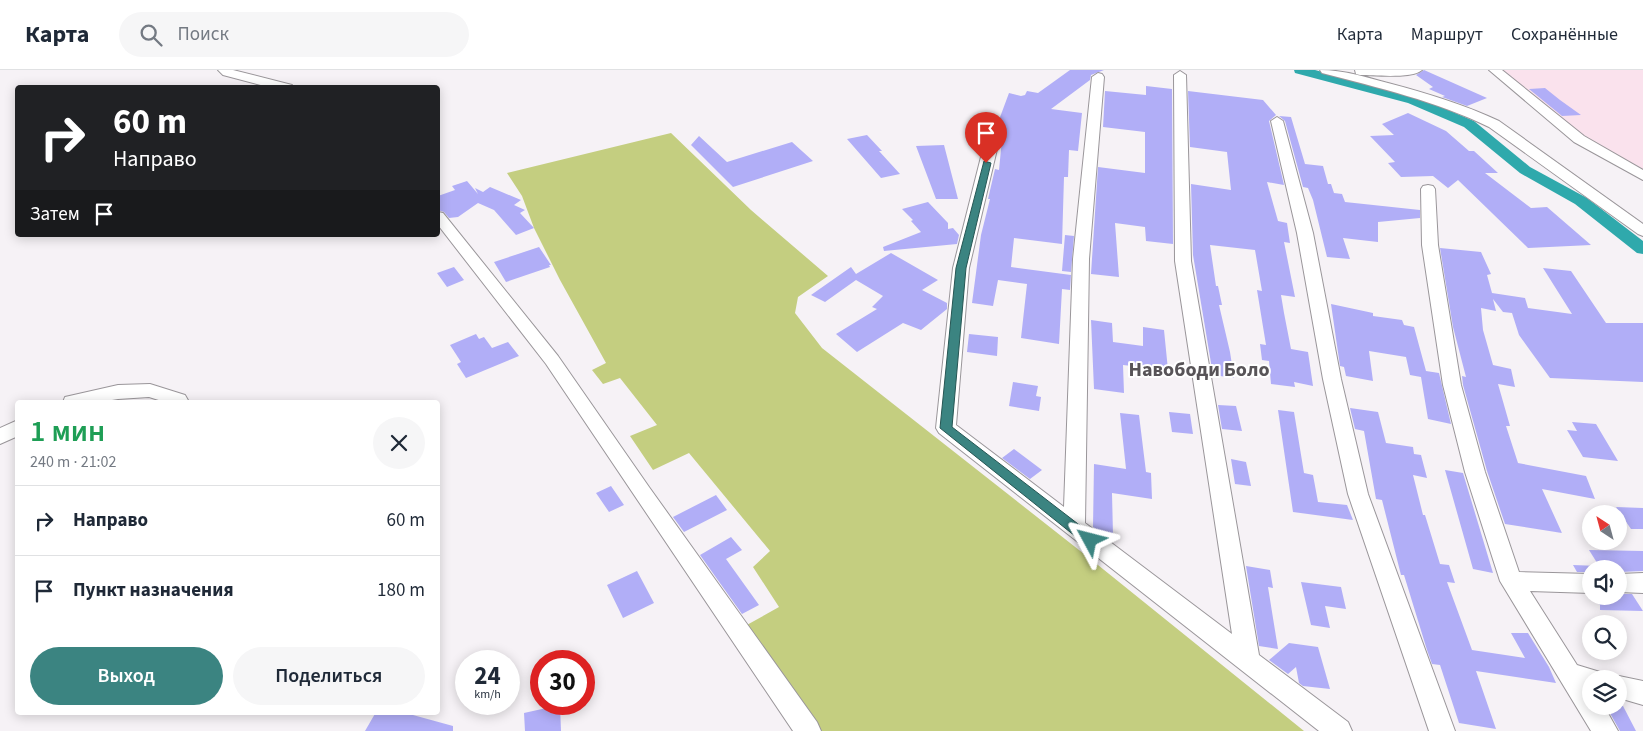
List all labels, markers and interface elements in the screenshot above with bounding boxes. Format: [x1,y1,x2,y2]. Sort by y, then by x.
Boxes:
search box [119,12,469,57]
text: Карта [25,17,89,52]
icon: search [137,21,165,49]
text: Поиск [177,21,229,48]
text: Карта [1337,22,1383,47]
text: Маршрут [1411,22,1483,47]
text: Сохранённые [1511,22,1618,47]
text: 60 m [113,97,187,147]
icon: right [30,105,95,170]
pin [965,112,1007,163]
icon: arrive [972,119,1000,147]
text: Направо [113,143,197,175]
icon: arrive [90,200,118,228]
text: Затем [30,201,80,228]
district label: Навободи Боло [1129,356,1270,384]
text: 1 мин [30,410,105,453]
button: close [373,417,425,469]
text: 240 m · 21:02 [30,451,117,473]
north arrow [1582,505,1628,550]
map controls [1582,505,1627,715]
icon: right [30,507,58,535]
text: Направо [73,507,148,534]
text: 60 m [387,507,425,534]
position arrow [1063,513,1115,565]
button: sound [1582,560,1627,605]
icon: arrive [30,577,58,605]
text: Пункт назначения [73,577,234,604]
text: 180 m [377,577,425,604]
button: search [1582,615,1627,660]
button: Выход [30,647,223,705]
button: Поделиться [233,647,425,705]
speed limit sign: 30 [530,650,595,715]
text: 24 [474,658,501,694]
button: layers [1582,670,1627,715]
text: km/h [474,686,501,703]

